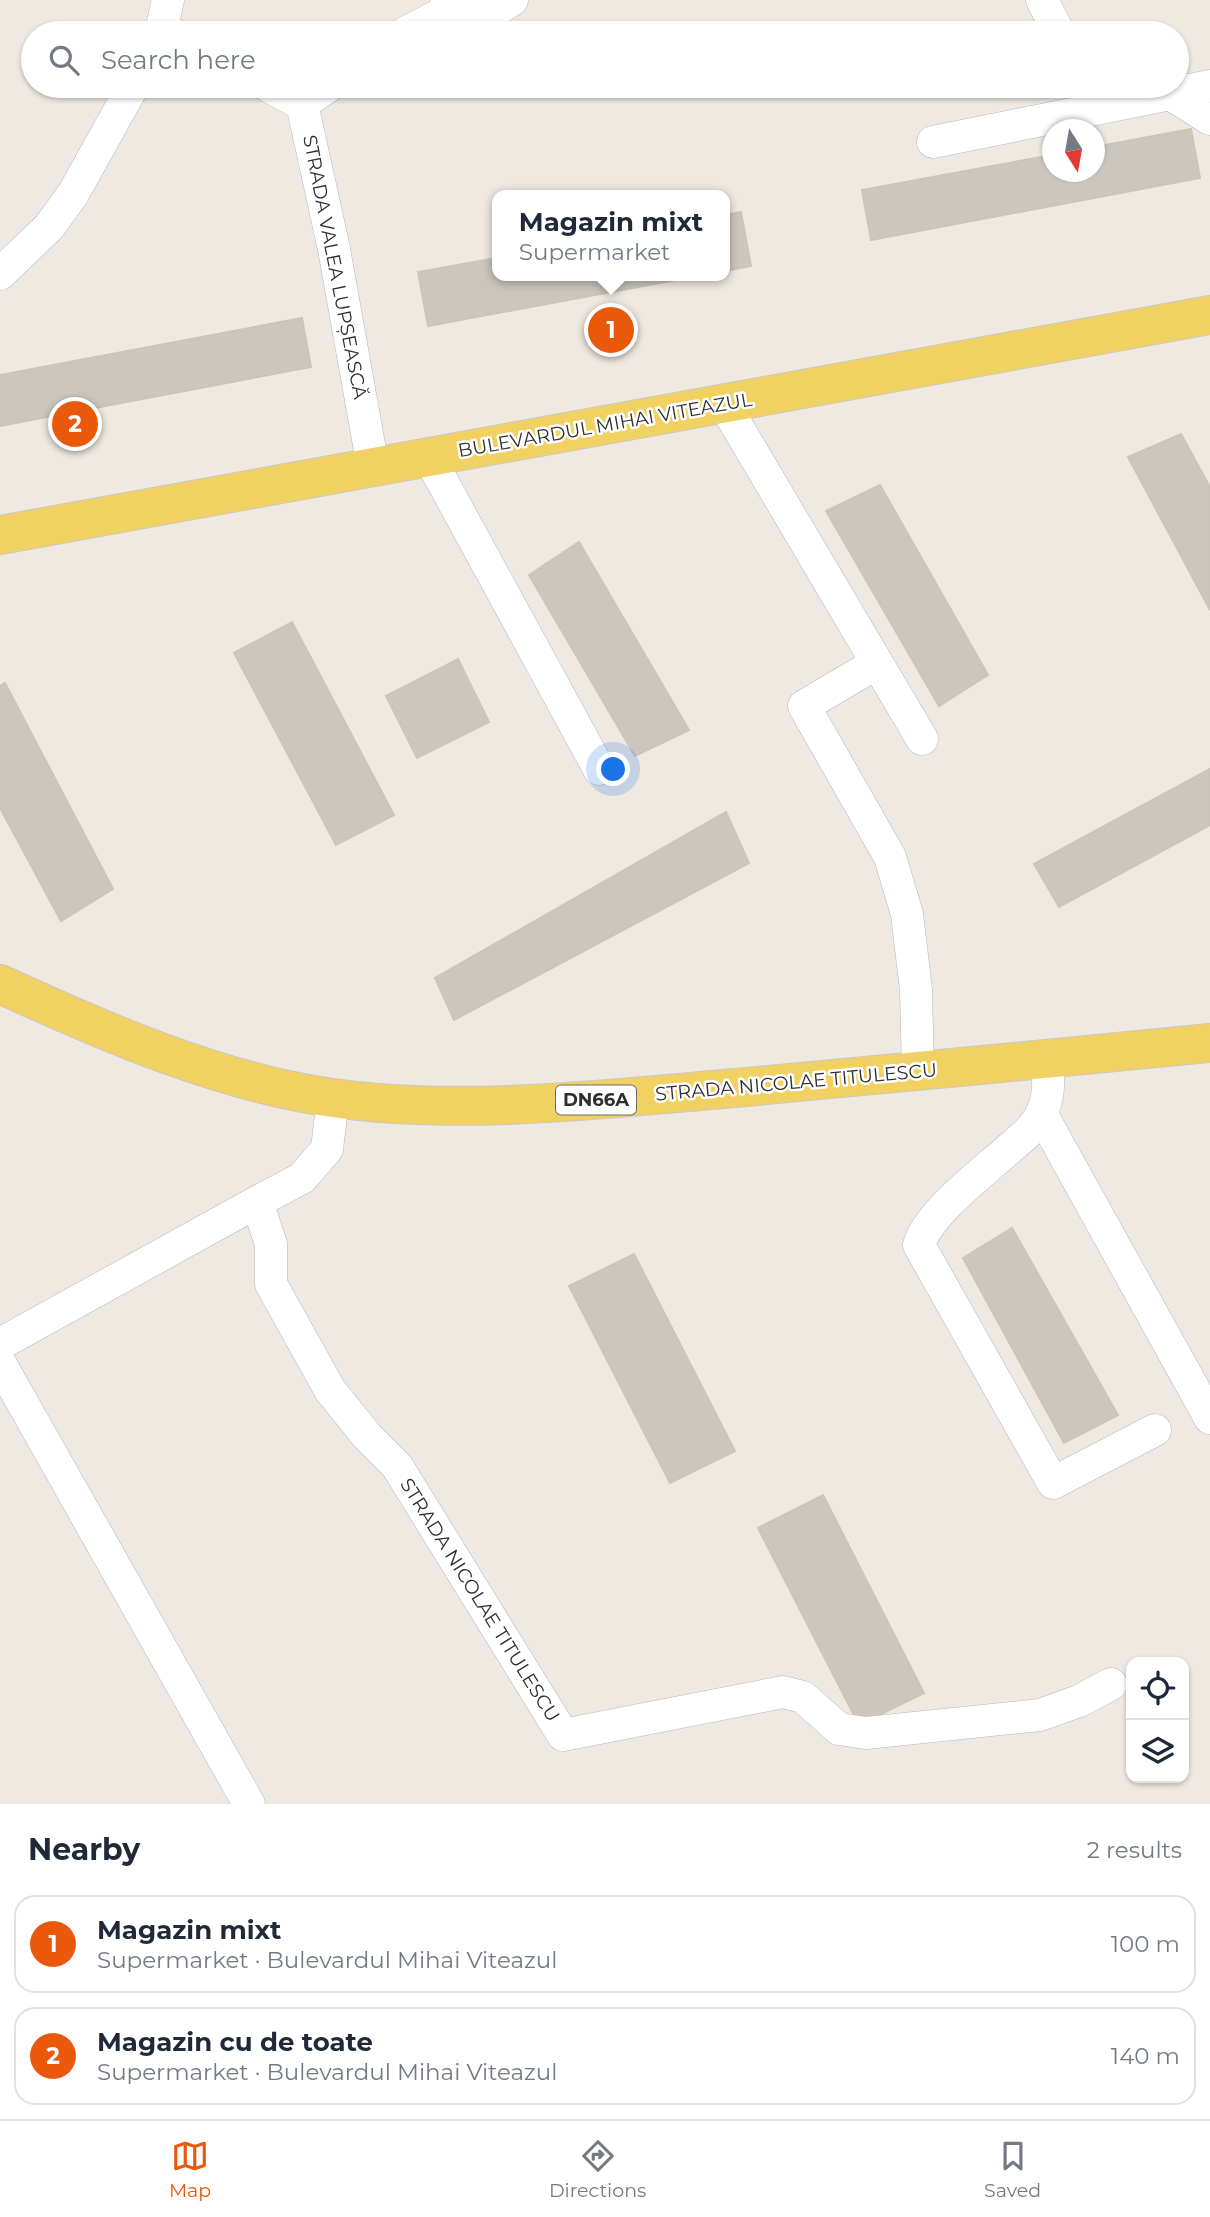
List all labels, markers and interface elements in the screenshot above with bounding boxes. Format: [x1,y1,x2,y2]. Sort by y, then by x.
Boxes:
search box [21,21,1189,98]
icon: search [45,41,83,79]
text: Search here [101,44,256,76]
north arrow [1042,119,1105,182]
street label: STRADA VALEA LUPȘEASCĂ [297,133,372,402]
popup [492,190,730,281]
text: Magazin mixt [519,206,703,238]
text: Supermarket [519,238,670,266]
pin: 1 [588,304,634,356]
street label: BULEVARDUL MIHAI VITEAZUL [456,388,755,462]
pin: 2 [52,398,98,450]
your location [596,752,630,786]
street label: STRADA NICOLAE TITULESCU [654,1058,938,1106]
road number: DN66A [556,1086,636,1114]
street label: STRADA NICOLAE TITULESCU [395,1474,565,1726]
map controls [1126,1657,1189,1783]
button: locate [1126,1657,1189,1720]
button: layers [1126,1720,1189,1783]
text: Nearby [28,1831,140,1868]
text: 2 results [1087,1836,1182,1864]
text: Magazin mixt [97,1914,281,1946]
text: 1 [48,1930,58,1958]
text: 100 m [1111,1930,1180,1958]
text: Supermarket · Bulevardul Mihai Viteazul [97,1946,557,1974]
text: Magazin cu de toate [97,2026,373,2058]
text: 2 [46,2042,60,2070]
text: 140 m [1111,2042,1180,2070]
text: Supermarket · Bulevardul Mihai Viteazul [97,2058,557,2086]
tab: Map [169,2137,211,2202]
tab: Directions [549,2137,646,2202]
tab: Saved [984,2137,1041,2202]

